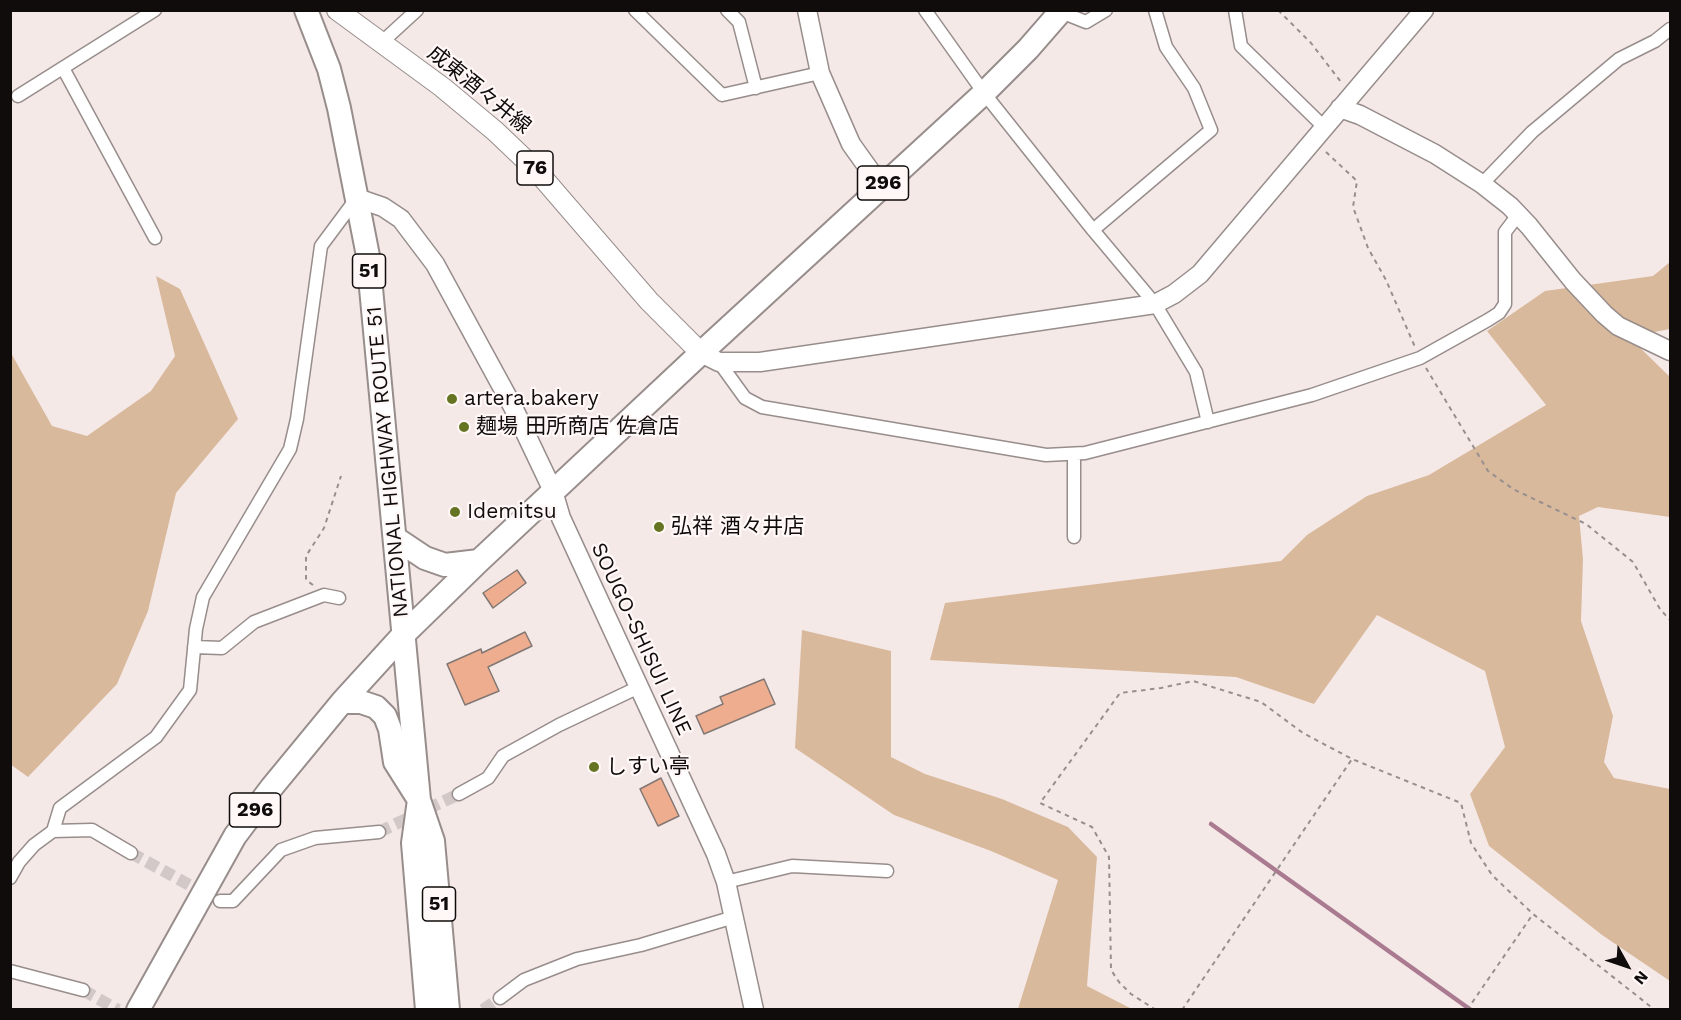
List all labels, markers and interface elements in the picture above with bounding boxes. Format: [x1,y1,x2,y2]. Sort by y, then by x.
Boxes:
street label: 成東酒々井線 [422,41,536,139]
road number: 76 [517,151,553,185]
road number: 296 [858,166,908,200]
road number: 51 [352,254,386,288]
street label: NATIONAL HIGHWAY ROUTE 51 [362,305,414,619]
place label: artera.bakery [464,386,599,412]
marker: artera.bakery [445,392,459,406]
place label: 麺場 田所商店 佐倉店 [476,414,679,440]
marker: 麺場 田所商店 佐倉店 [457,420,471,434]
place label: Idemitsu [467,499,557,525]
marker: Idemitsu [448,505,462,519]
place label: 弘祥 酒々井店 [671,514,804,540]
marker: 弘祥 酒々井店 [652,520,666,534]
street label: SOUGO-SHISUI LINE [585,539,697,739]
place label: しすい亭 [606,754,690,780]
marker: しすい亭 [587,760,601,774]
road number: 296 [230,793,280,827]
road number: 51 [422,887,456,921]
north arrow [1597,936,1657,996]
text: N [1630,967,1652,989]

